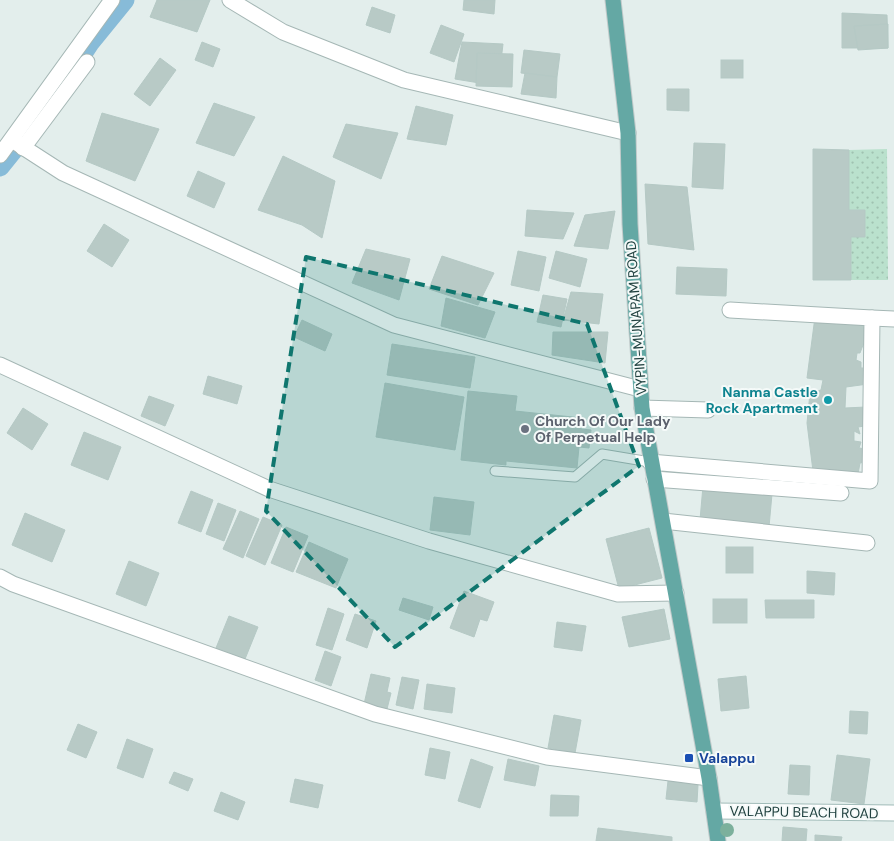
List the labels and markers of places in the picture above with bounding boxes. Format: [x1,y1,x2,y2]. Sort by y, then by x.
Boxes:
place label: Nanma Castle Rock Apartment [706,383,818,417]
marker: Nanma Castle Rock Apartment [822,394,834,406]
place label: Church Of Our Lady Of Perpetual Help [535,412,671,446]
marker: Church Of Our Lady Of Perpetual Help [519,423,531,435]
place label: Valappu [699,749,755,767]
marker: Valappu [683,752,695,764]

